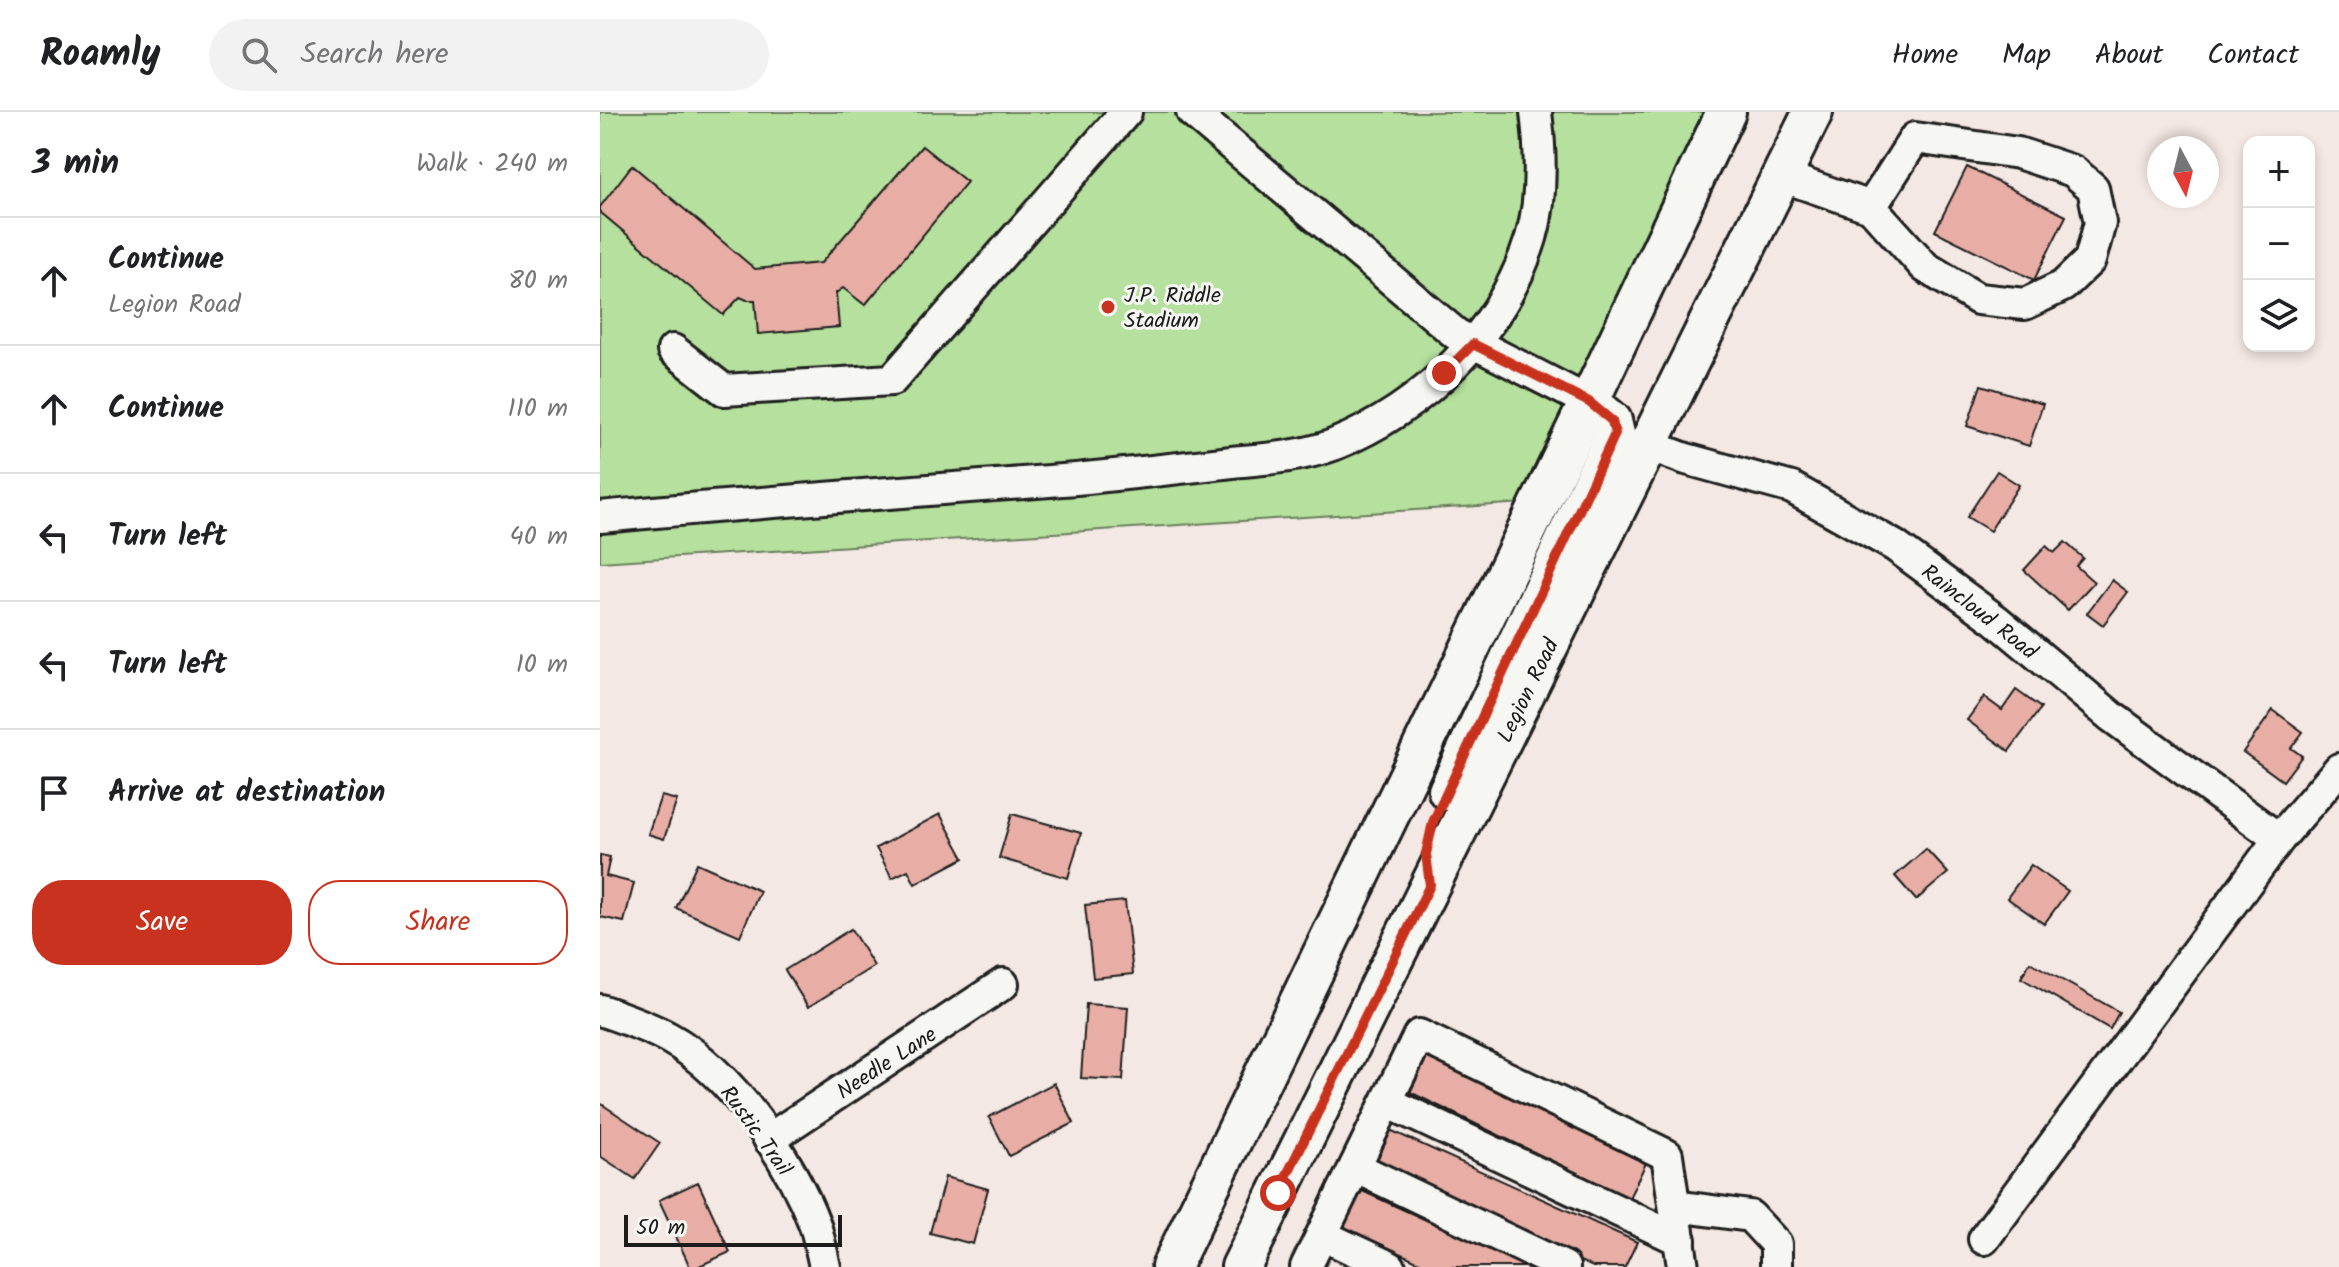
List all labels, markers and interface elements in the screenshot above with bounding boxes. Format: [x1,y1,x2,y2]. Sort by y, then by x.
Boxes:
search box [209,19,769,91]
text: Roamly [40,25,161,85]
text: Search here [301,31,448,79]
icon: search [237,33,281,77]
text: Home [1892,33,1958,78]
text: Map [2002,33,2051,78]
text: About [2095,33,2163,78]
text: Contact [2207,33,2299,78]
north arrow [2147,136,2219,208]
map controls [2243,136,2315,352]
button: + [2243,136,2315,208]
text: 3 min [32,137,119,191]
text: Walk · 240 m [416,143,568,185]
button: − [2243,208,2315,280]
text: Continue [108,236,224,284]
icon: ahead [32,259,76,303]
text: 80 m [508,260,568,302]
place label: J.P. Riddle Stadium [1124,279,1221,339]
button: layers [2243,280,2315,352]
text: Legion Road [108,284,241,326]
marker: J.P. Riddle Stadium [1099,298,1117,316]
route end [1426,355,1462,391]
text: Continue [108,385,224,433]
icon: ahead [32,387,76,431]
text: 110 m [508,388,568,430]
text: Turn left [108,513,227,561]
icon: left [32,515,76,559]
text: 40 m [510,516,568,558]
street label: Raincloud Road [1913,556,2045,670]
street label: Legion Road [1489,632,1570,749]
text: Turn left [108,641,227,689]
icon: left [32,643,76,687]
text: 10 m [516,644,568,686]
text: Arrive at destination [108,769,385,817]
icon: arrive [32,771,76,815]
button: Save [32,880,292,965]
button: Share [308,880,568,965]
street label: Needle Lane [830,1018,945,1110]
street label: Rustic Trail [710,1079,800,1185]
route start [1260,1175,1296,1211]
scale bar [624,1211,842,1247]
text: 50 m [636,1211,685,1246]

